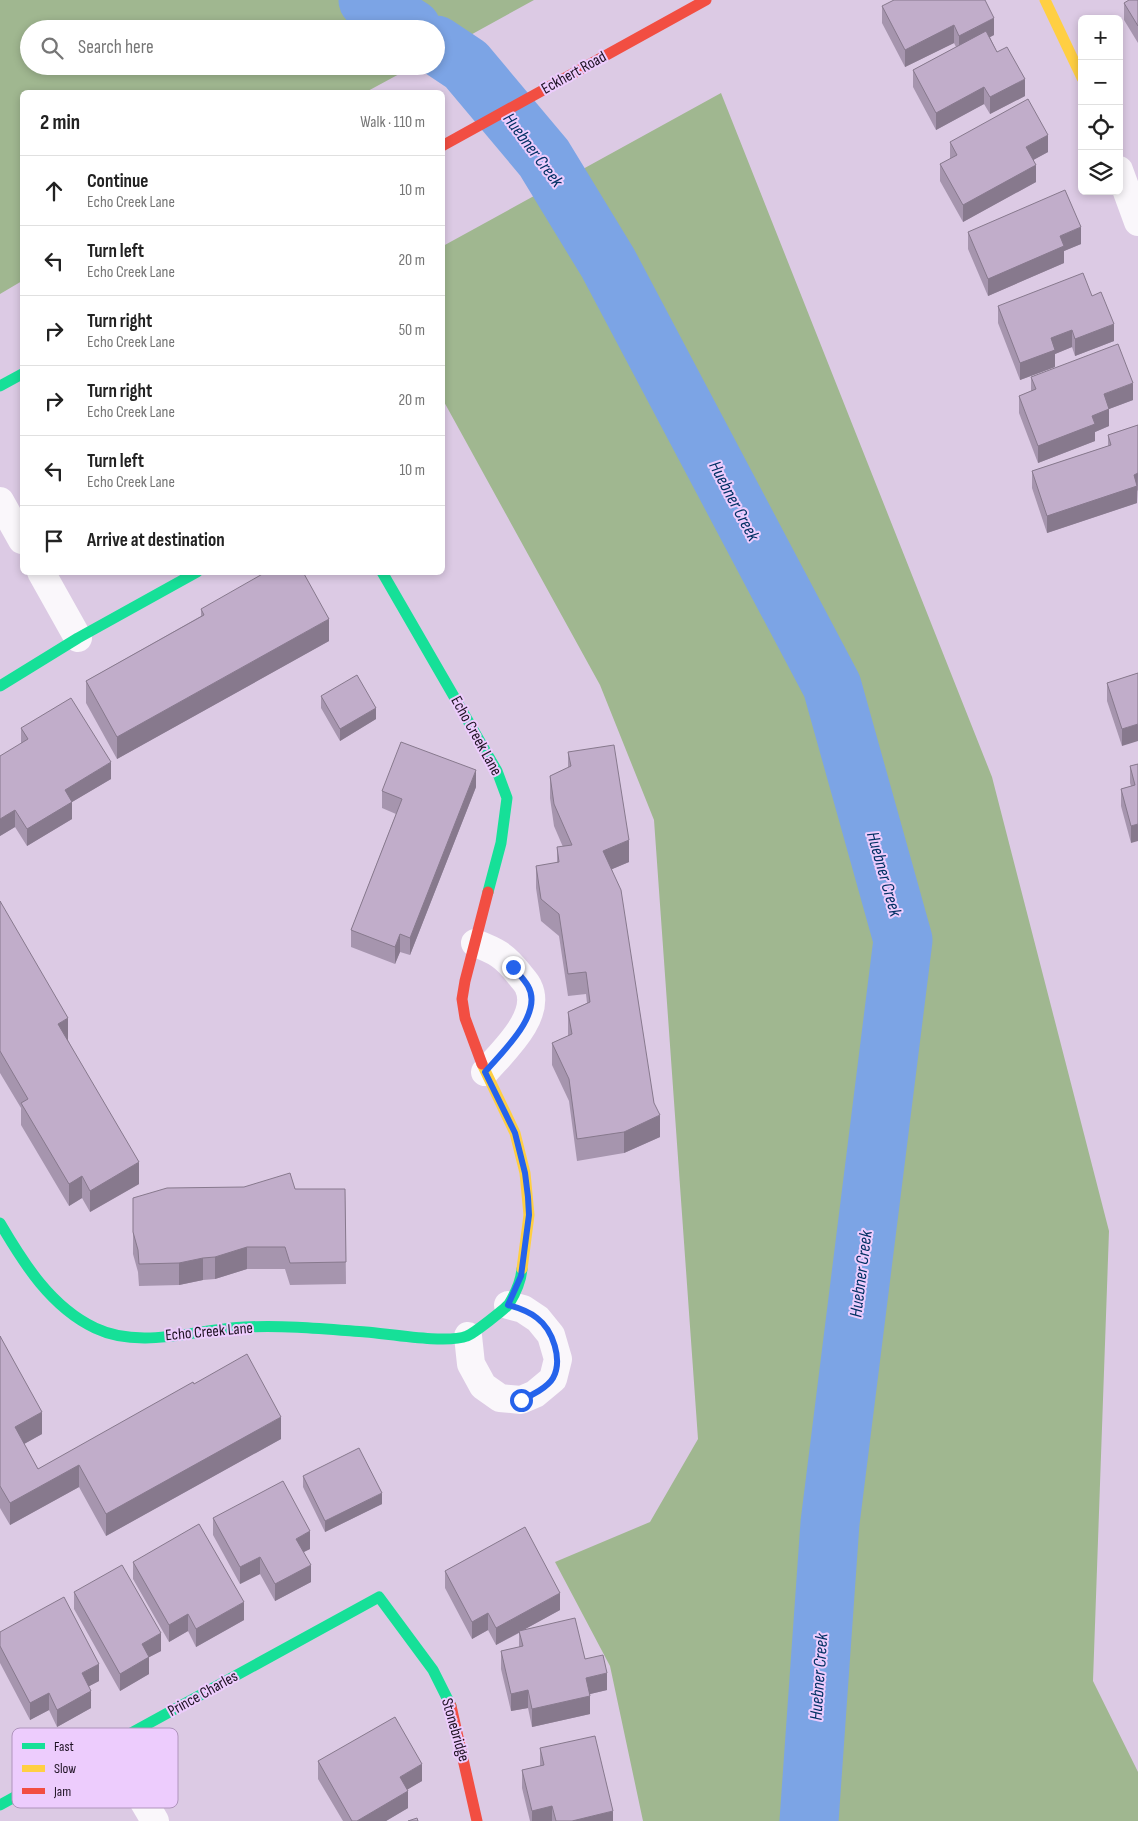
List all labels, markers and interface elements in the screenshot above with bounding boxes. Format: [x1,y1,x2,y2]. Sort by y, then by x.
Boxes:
map controls [1078,15,1123,195]
button: + [1078,15,1123,60]
search box [20,20,445,75]
icon: search [38,34,66,62]
text: Search here [78,36,154,59]
street label: Eckhert Road [538,47,610,99]
button: − [1078,60,1123,105]
button: locate [1078,105,1123,150]
water label: Huebner Creek [498,109,568,192]
text: 2 min [40,110,80,135]
text: Walk · 110 m [360,113,425,132]
button: layers [1078,150,1123,195]
text: Continue [87,170,148,193]
icon: ahead [40,177,68,205]
text: 10 m [399,181,425,200]
text: Echo Creek Lane [87,193,175,212]
text: Turn left [87,240,144,263]
icon: left [40,247,68,275]
text: 20 m [398,251,425,270]
text: Echo Creek Lane [87,263,175,282]
text: Turn right [87,310,152,333]
icon: right [40,317,68,345]
text: 50 m [399,321,425,340]
text: Echo Creek Lane [87,333,175,352]
text: Turn right [87,380,152,403]
icon: right [40,387,68,415]
text: 20 m [398,391,425,410]
text: Echo Creek Lane [87,403,175,422]
text: Turn left [87,450,144,473]
icon: left [40,457,68,485]
water label: Huebner Creek [704,458,764,546]
text: 10 m [399,461,425,480]
text: Echo Creek Lane [87,473,175,492]
icon: arrive [40,527,68,555]
text: Arrive at destination [87,529,225,552]
street label: Echo Creek Lane [446,693,506,779]
water label: Huebner Creek [862,829,906,920]
route end [502,956,525,979]
water label: Huebner Creek [845,1228,877,1319]
street label: Echo Creek Lane [164,1319,254,1345]
route start [510,1389,533,1412]
water label: Huebner Creek [805,1632,833,1721]
street label: Prince Charles [165,1667,241,1721]
street label: Stonebridge [437,1696,473,1764]
legend [12,1728,178,1808]
text: Fast [54,1738,74,1755]
text: Slow [54,1760,76,1777]
text: Jam [53,1783,71,1800]

